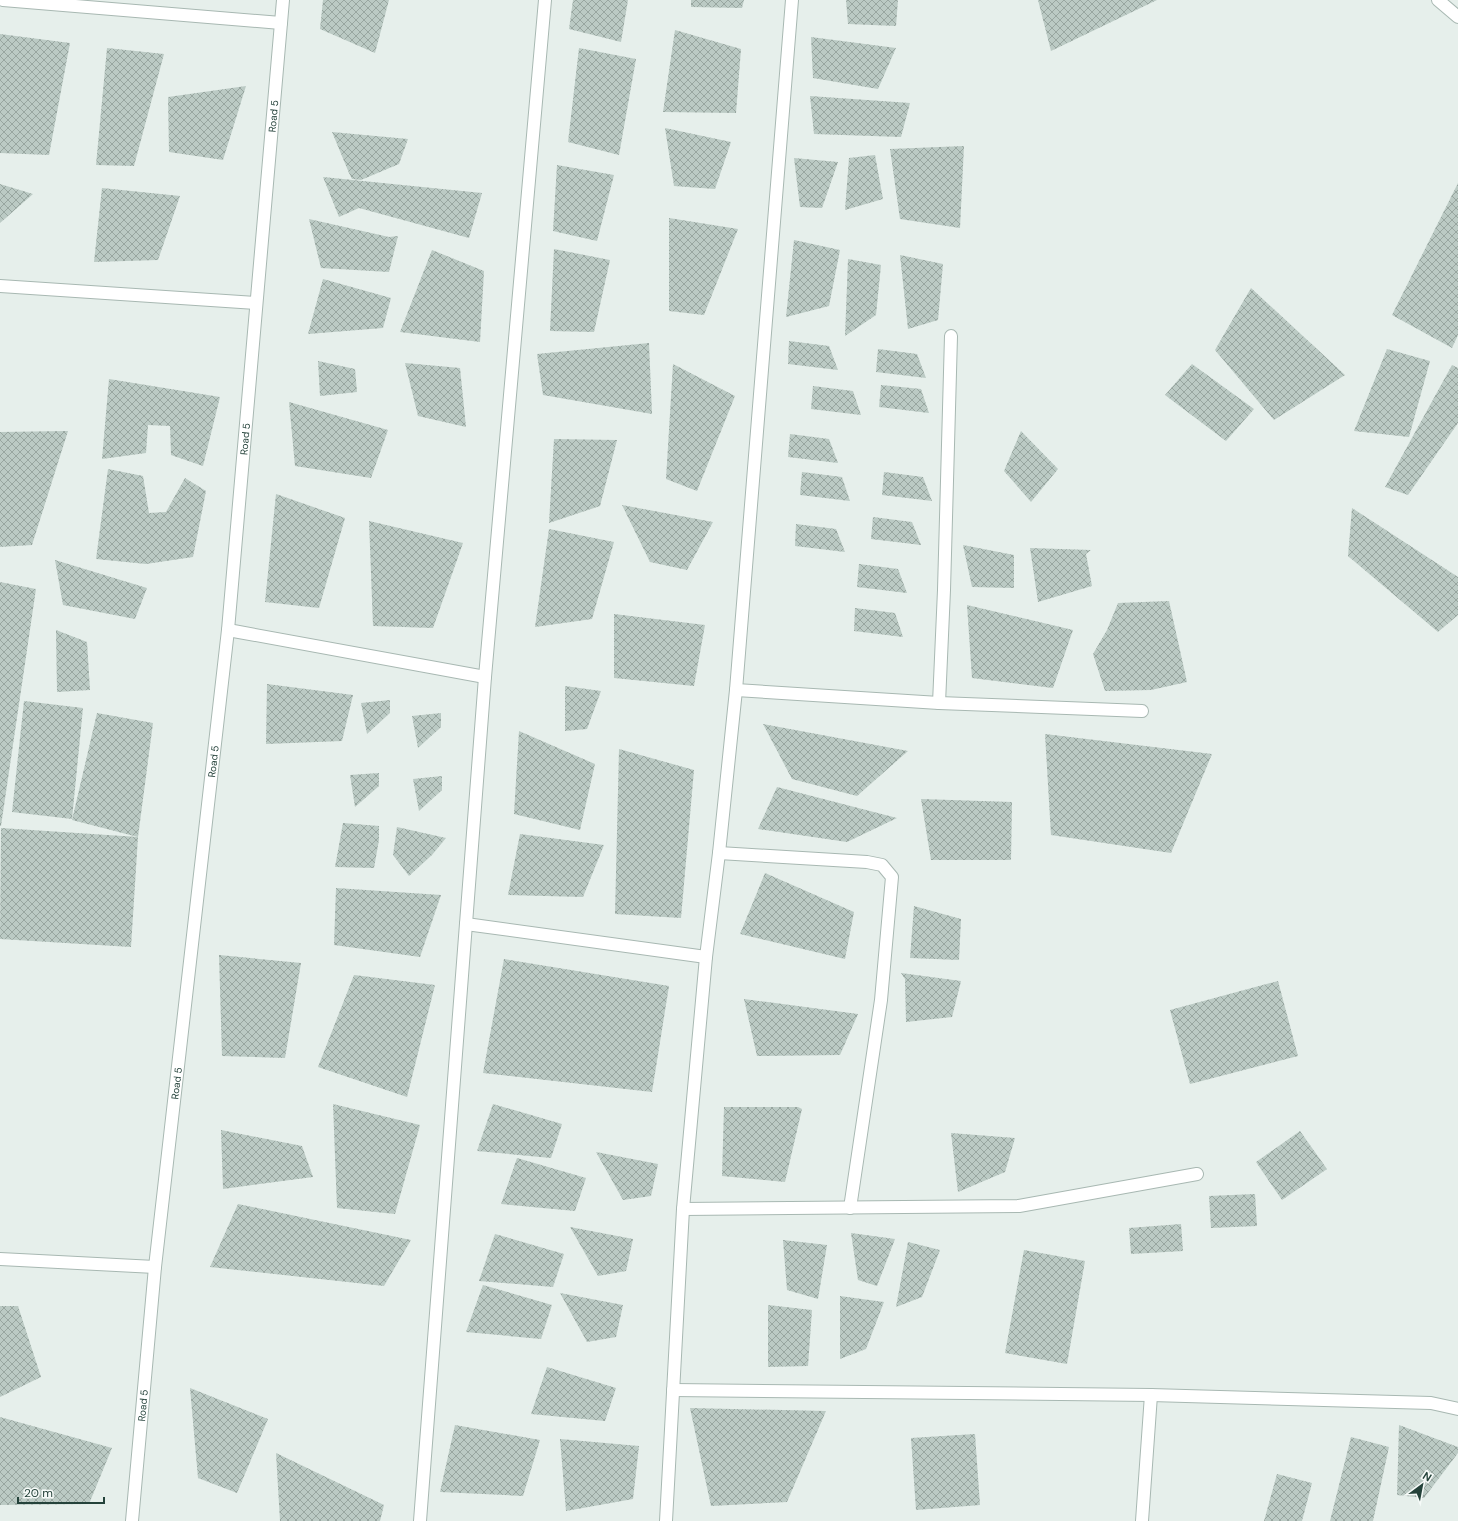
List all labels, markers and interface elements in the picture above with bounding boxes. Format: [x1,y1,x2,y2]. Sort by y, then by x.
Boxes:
street label: Road 5 [265,100,281,133]
street label: Road 5 [237,422,253,456]
street label: Road 5 [205,745,222,778]
street label: Road 5 [168,1067,185,1100]
street label: Road 5 [135,1389,151,1422]
north arrow [1402,1465,1442,1505]
text: N [1420,1468,1434,1485]
scale bar [18,1479,104,1505]
text: 20 m [24,1485,53,1501]

